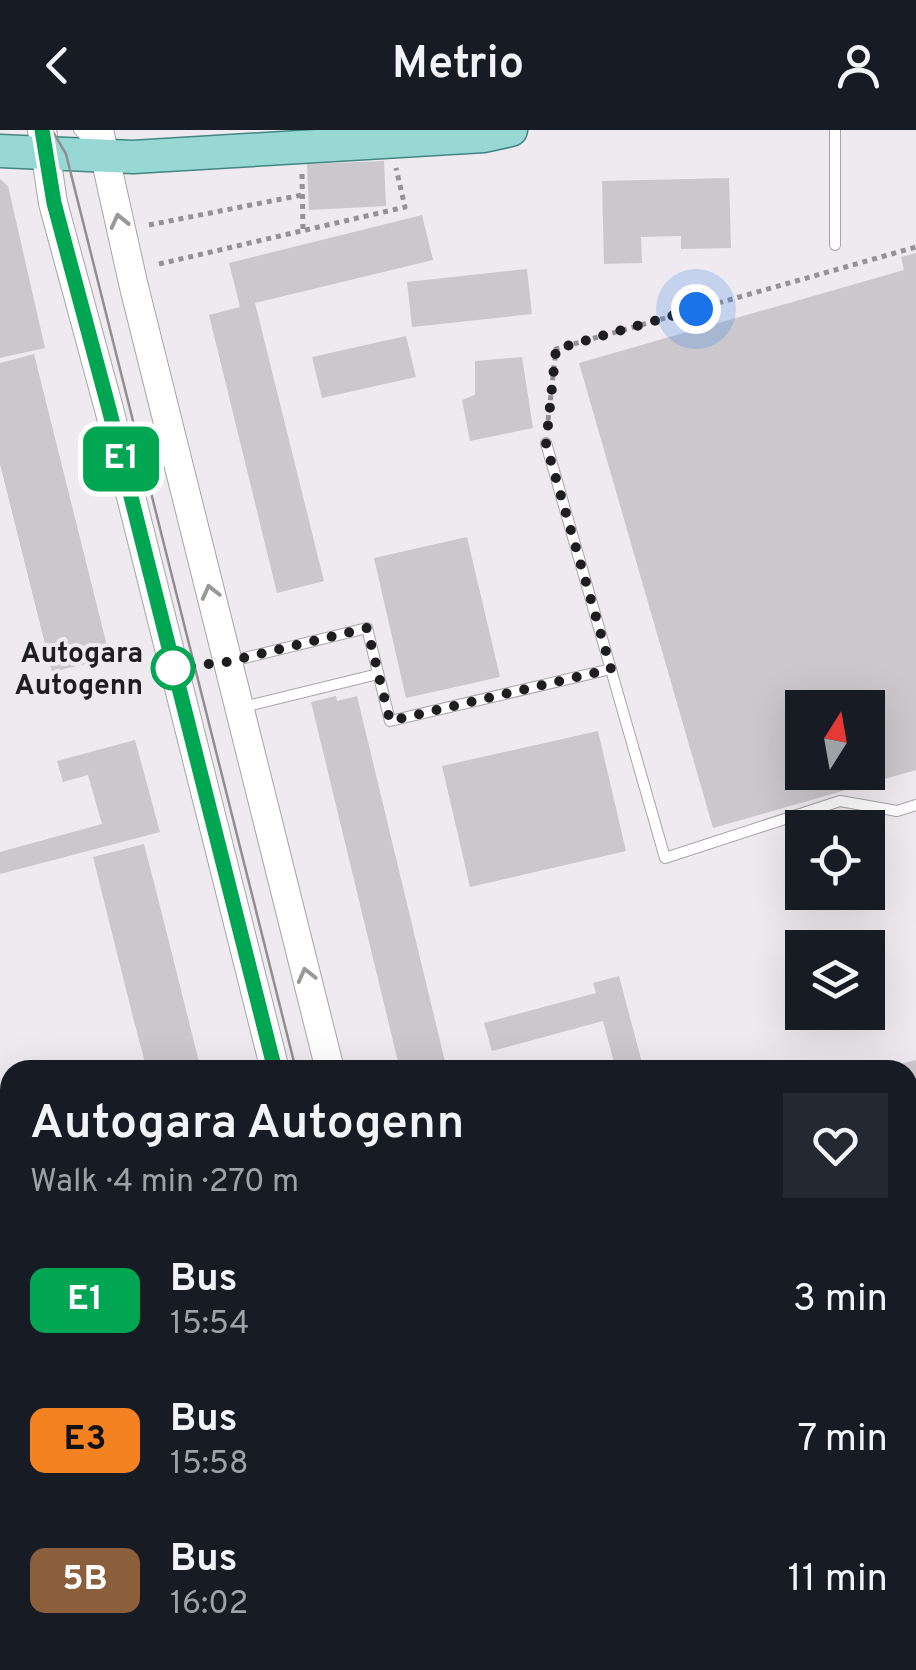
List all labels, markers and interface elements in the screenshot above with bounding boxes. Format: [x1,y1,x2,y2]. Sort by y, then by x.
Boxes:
text: Metrio [392,37,524,94]
icon: back [30,38,85,93]
icon: person [831,38,886,93]
one-way arrow [110,213,131,230]
your location [671,284,721,334]
line badge: E1 [76,426,166,492]
text: E1 [103,437,139,481]
one-way arrow [201,584,222,601]
place label: Autogara Autogenn [14,637,143,705]
marker: Autogara Autogenn [152,647,194,689]
north arrow [785,690,885,790]
map controls [785,690,885,1030]
button: locate [785,810,885,910]
button: layers [785,930,885,1030]
one-way arrow [297,967,318,984]
button: heart [783,1093,888,1198]
text: Autogara Autogenn [30,1095,464,1155]
text: Walk · 4 min · 270 m [30,1163,299,1203]
text: Bus [170,1256,237,1305]
text: 3 min [793,1276,888,1325]
text: E1 [67,1278,103,1322]
text: 15:54 [170,1305,249,1345]
text: Bus [170,1396,237,1445]
text: 7 min [798,1416,888,1465]
text: E3 [64,1418,106,1462]
text: 15:58 [170,1445,248,1485]
text: Bus [170,1536,237,1585]
text: 11 min [787,1556,888,1605]
text: 5B [62,1558,108,1602]
text: 16:02 [170,1585,248,1625]

